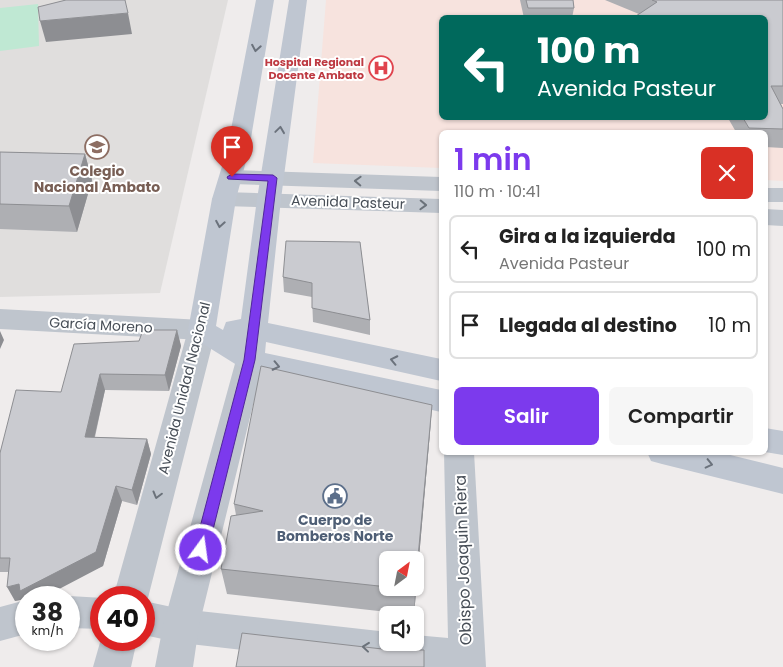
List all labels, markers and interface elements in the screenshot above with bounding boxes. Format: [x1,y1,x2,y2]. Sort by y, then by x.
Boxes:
text: 100 m [537,26,640,75]
icon: left [454,35,519,100]
one-way arrow [251,44,261,52]
place label: Hospital Regional Docente Ambato [265,54,364,83]
hospital icon: Hospital Regional Docente Ambato [368,55,394,81]
text: Avenida Pasteur [537,73,716,104]
pin [211,126,253,177]
one-way arrow [274,126,284,134]
icon: arrive [218,133,246,161]
school or university icon: Colegio Nacional Ambato [84,134,110,160]
text: 1 min [454,138,532,181]
button: close [701,147,753,199]
place label: Colegio Nacional Ambato [34,161,160,197]
one-way arrow [353,176,361,186]
text: 110 m · 10:41 [454,180,541,203]
street label: Avenida Pasteur [291,190,405,214]
one-way arrow [419,200,427,211]
one-way arrow [215,220,225,228]
text: Gira a la izquierda [499,223,676,250]
icon: left [456,235,484,263]
text: 100 m [696,236,751,263]
text: Avenida Pasteur [499,252,629,275]
street label: Avenida Unidad Nacional [153,300,215,476]
icon: arrive [456,311,484,339]
street label: García Moreno [49,312,153,338]
text: Llegada al destino [499,312,677,339]
text: 10 m [708,312,751,339]
one-way arrow [389,355,398,365]
one-way arrow [272,360,280,371]
button: Salir [454,387,599,445]
button: Compartir [609,387,753,445]
one-way arrow [705,458,714,469]
street label: Obispo Joaquin Riera [449,474,477,646]
public building icon: Cuerpo de Bomberos Norte [322,483,348,509]
one-way arrow [152,491,163,500]
place label: Cuerpo de Bomberos Norte [277,510,394,546]
position arrow [174,523,226,575]
north arrow [379,551,424,596]
map controls [379,551,424,651]
speed limit sign: 40 [90,586,155,651]
text: 38 [32,595,63,630]
button: sound [379,606,424,651]
text: km/h [32,622,63,639]
one-way arrow [362,642,370,653]

